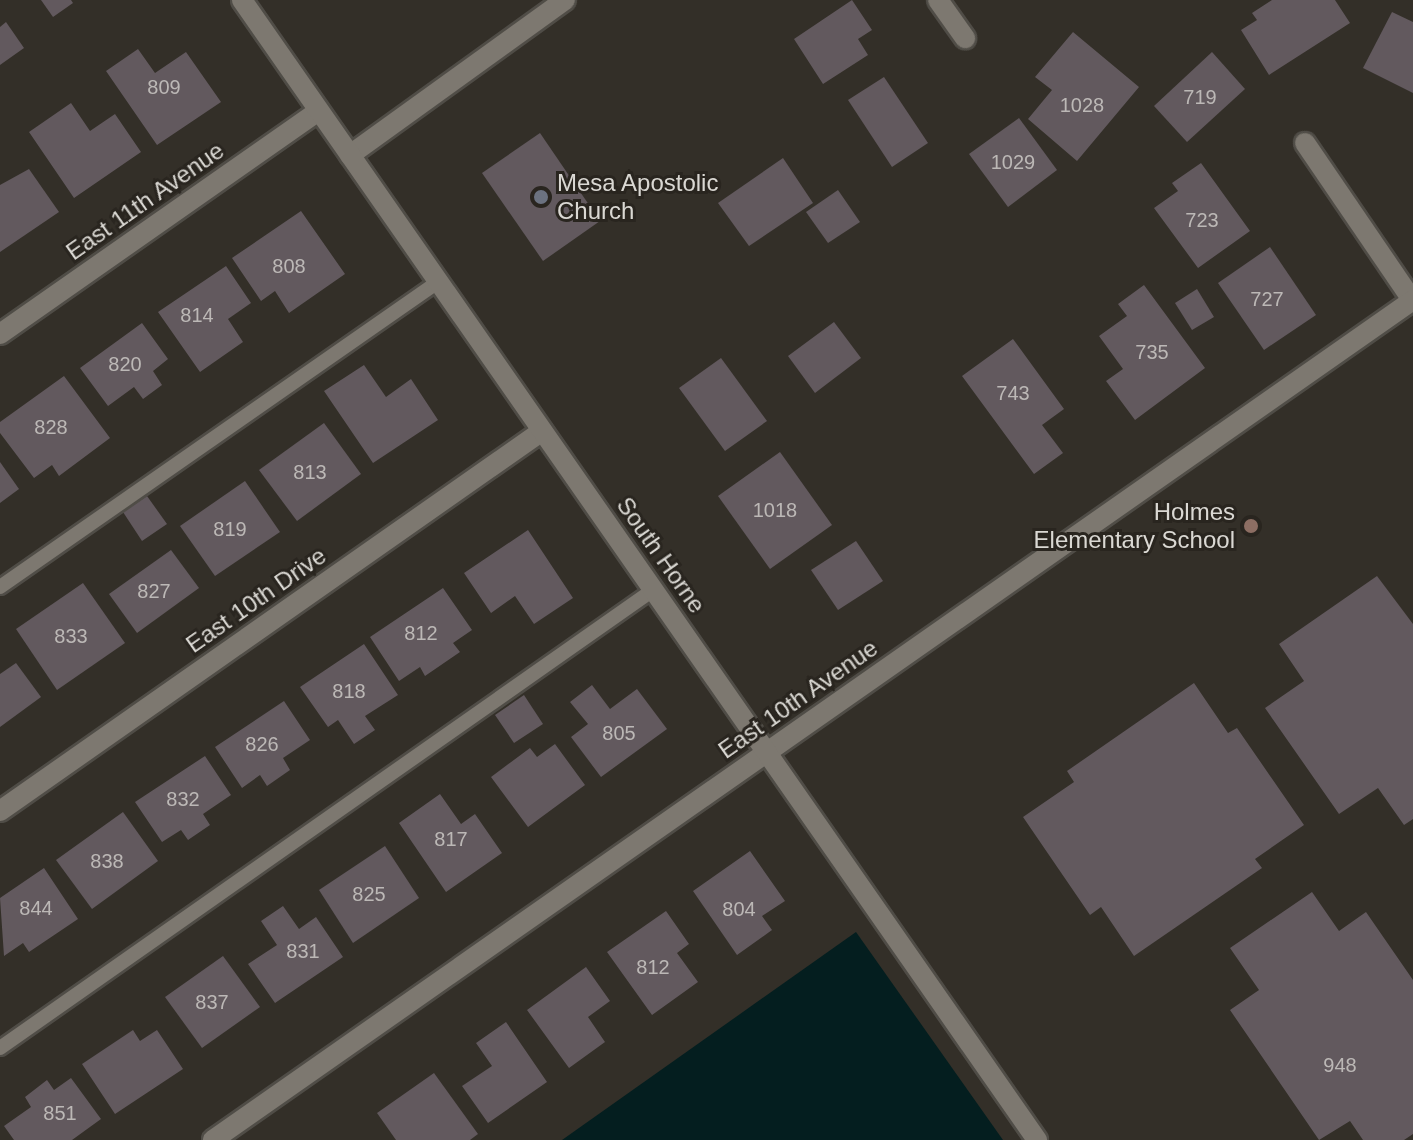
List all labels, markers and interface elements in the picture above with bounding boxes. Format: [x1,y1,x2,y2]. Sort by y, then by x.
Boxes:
house number: 809 [147,75,181,99]
house number: 719 [1183,85,1217,109]
house number: 1028 [1060,93,1104,117]
street label: East 11th Avenue [60,136,230,266]
house number: 1029 [991,150,1035,174]
place label: Mesa Apostolic Church [557,169,720,225]
marker: Mesa Apostolic Church [532,188,550,206]
house number: 723 [1185,208,1219,232]
house number: 808 [272,254,306,278]
house number: 727 [1250,287,1284,311]
house number: 814 [180,303,214,327]
house number: 735 [1135,340,1169,364]
house number: 820 [108,352,142,376]
house number: 743 [996,381,1030,405]
house number: 828 [34,415,68,439]
house number: 813 [293,460,327,484]
street label: South Horne [611,492,711,618]
house number: 1018 [753,498,797,522]
place label: Holmes Elementary School [1034,498,1235,554]
house number: 819 [213,517,247,541]
marker: Holmes Elementary School [1242,517,1260,535]
street label: East 10th Drive [181,541,331,659]
house number: 827 [137,579,171,603]
house number: 812 [404,621,438,645]
house number: 833 [54,624,88,648]
street label: East 10th Avenue [712,633,884,765]
house number: 818 [332,679,366,703]
house number: 805 [602,721,636,745]
house number: 826 [245,732,279,756]
house number: 832 [166,787,200,811]
house number: 817 [434,827,468,851]
house number: 838 [90,849,124,873]
house number: 825 [352,882,386,906]
house number: 844 [19,896,53,920]
house number: 804 [722,897,756,921]
house number: 831 [286,939,320,963]
house number: 812 [636,955,670,979]
house number: 837 [195,990,229,1014]
house number: 948 [1323,1053,1357,1077]
house number: 851 [43,1101,77,1125]

